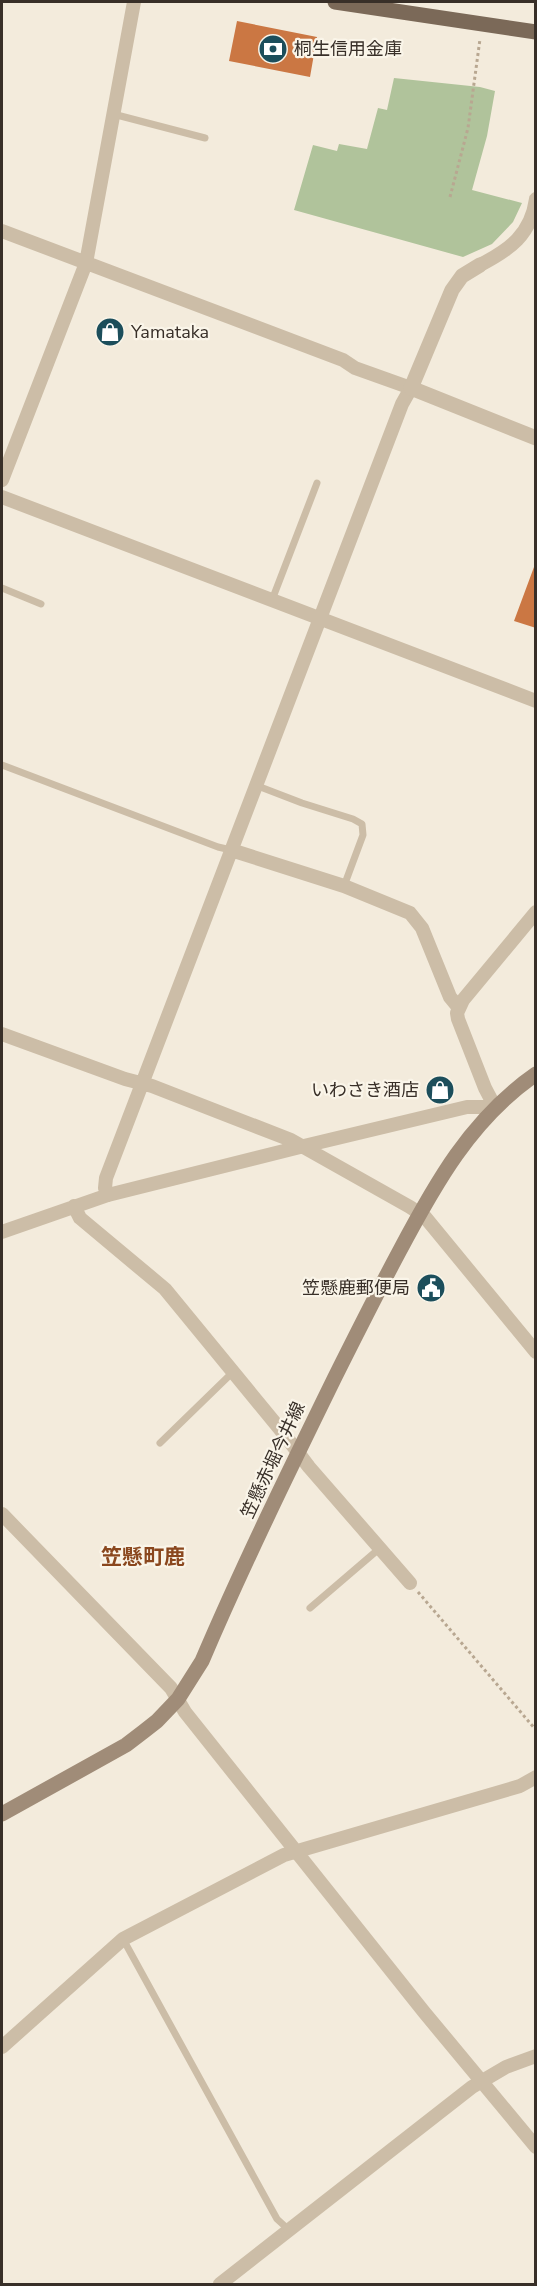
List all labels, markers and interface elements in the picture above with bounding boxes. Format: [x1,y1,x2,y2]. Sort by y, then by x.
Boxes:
bank icon: 桐生信用金庫 [257,33,289,65]
place label: 桐生信用金庫 [294,37,402,61]
shop icon: Yamataka [94,316,126,348]
place label: Yamataka [130,320,209,344]
shop icon: いわさき酒店 [424,1074,456,1106]
place label: いわさき酒店 [311,1078,419,1102]
public building icon: 笠懸鹿郵便局 [415,1272,447,1304]
place label: 笠懸鹿郵便局 [302,1276,410,1300]
street label: 笠懸赤堀今井線 [235,1398,311,1522]
district label: 笠懸町鹿 [101,1543,185,1571]

